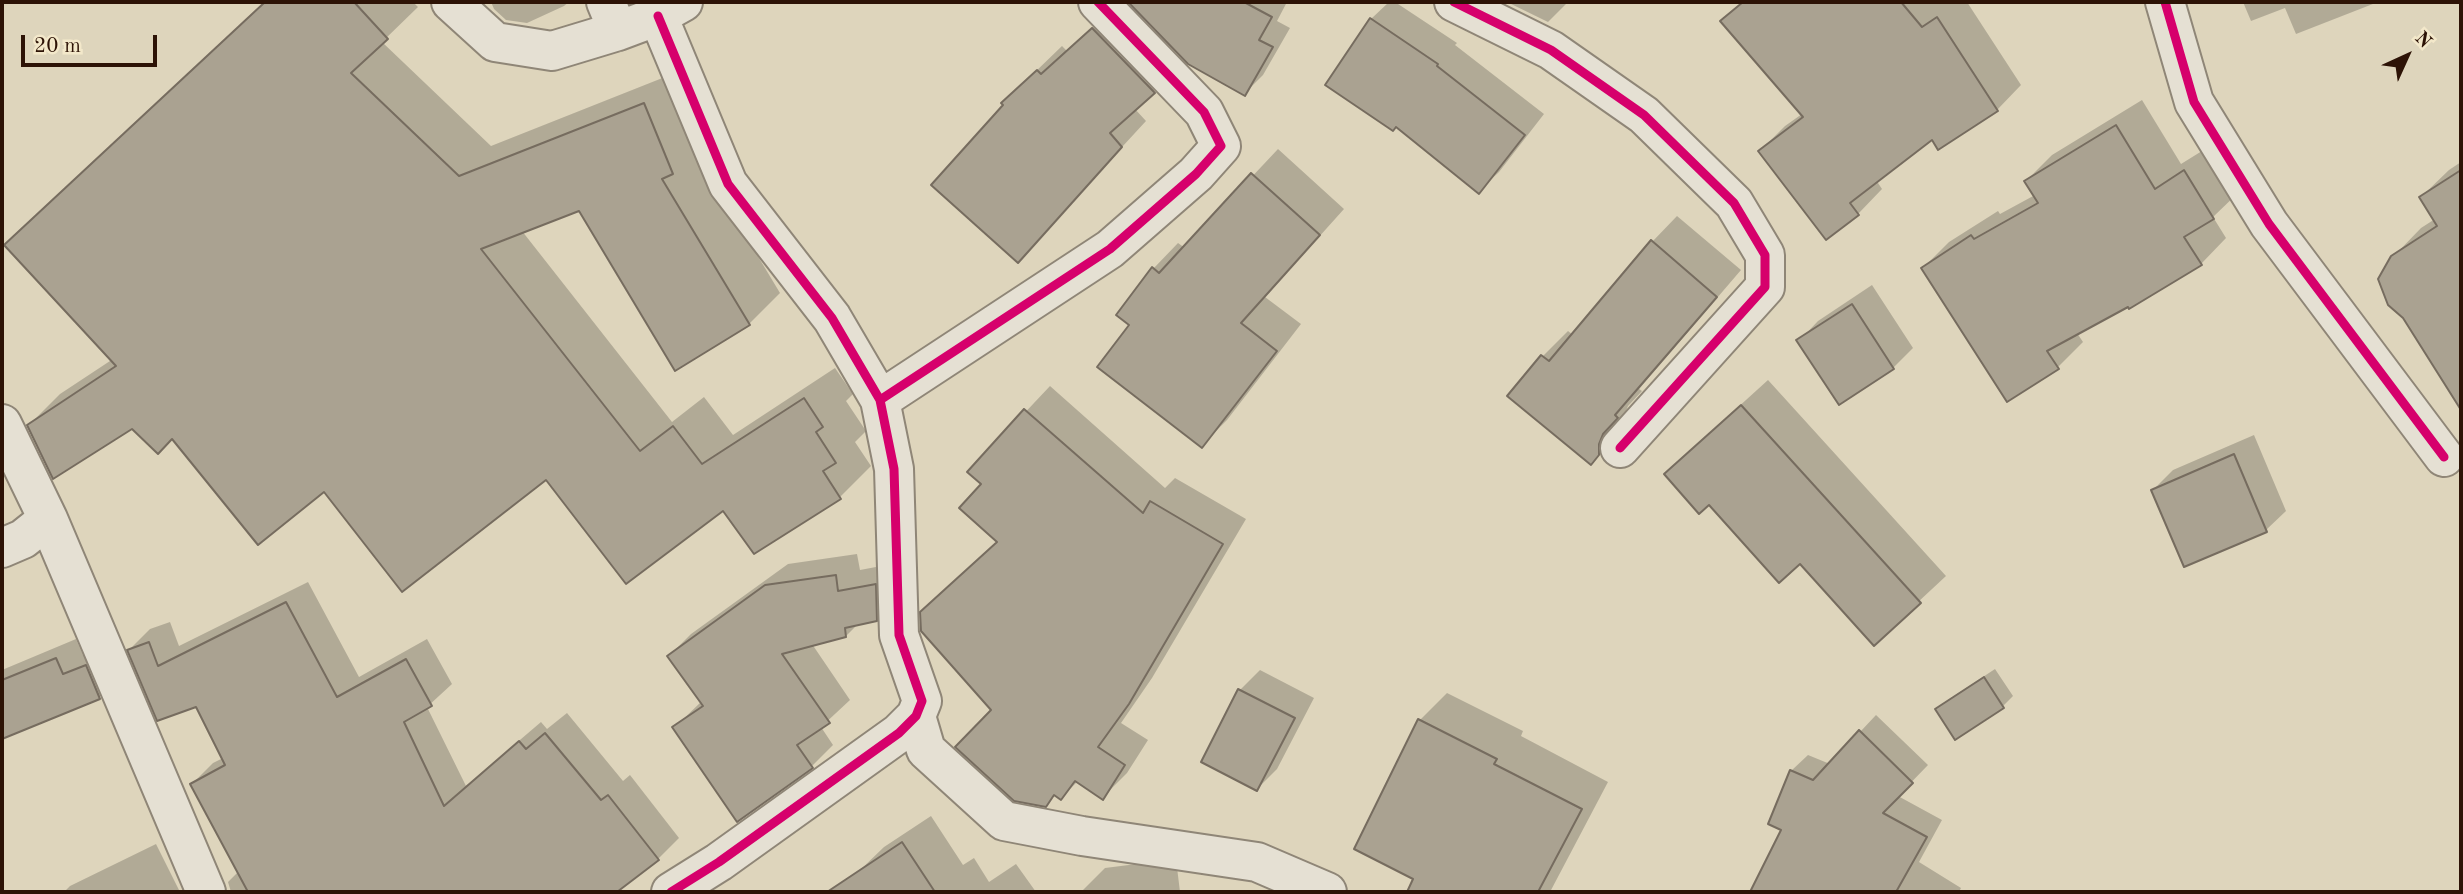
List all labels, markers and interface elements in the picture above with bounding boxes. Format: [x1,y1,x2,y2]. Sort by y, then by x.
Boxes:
scale bar [24,21,161,65]
north arrow [2372,21,2442,91]
text: N [2410,29,2434,53]
text: 20 m [34,36,81,57]

